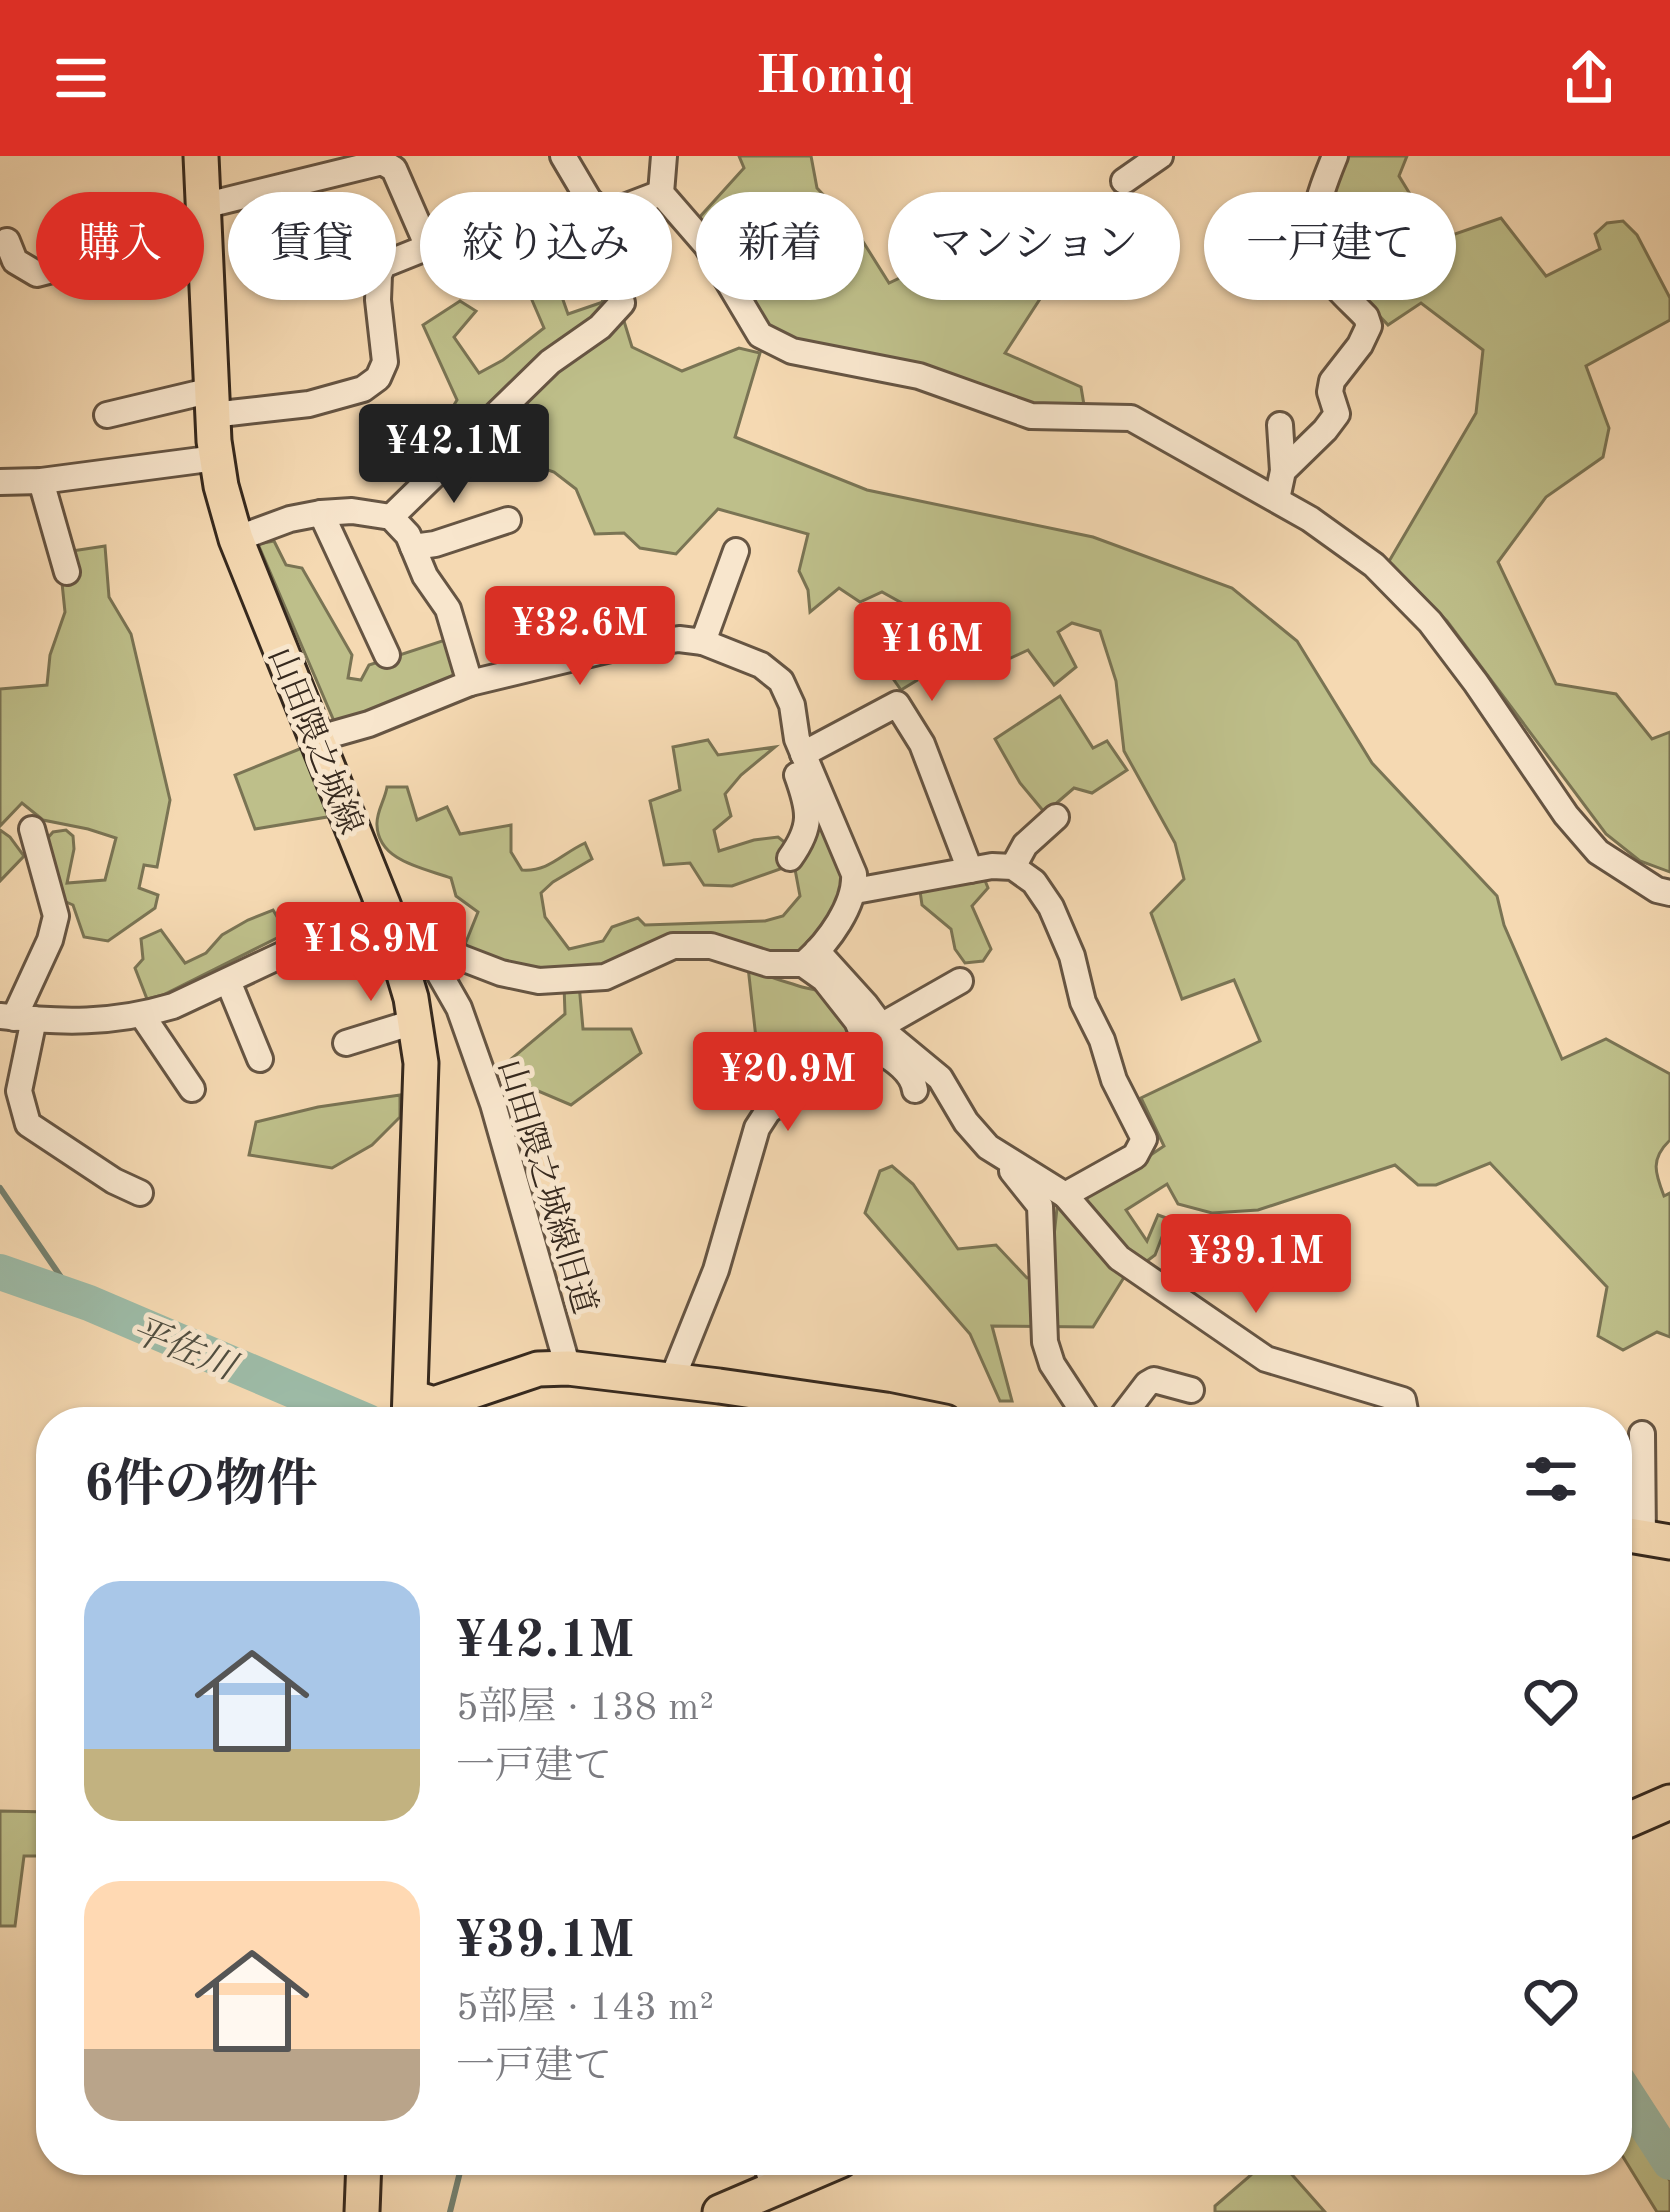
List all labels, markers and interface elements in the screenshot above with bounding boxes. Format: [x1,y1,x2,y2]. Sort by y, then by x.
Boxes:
icon: menu [48,45,114,111]
icon: share [1556,45,1622,111]
text: Homiq [755,51,915,105]
chip: 購入 [36,192,204,300]
chip: 賃貸 [228,192,396,300]
chip: 絞り込み [420,192,672,300]
chip: 新着 [696,192,864,300]
chip: マンション [888,192,1180,300]
chip: 一戸建て [1204,192,1456,300]
pin: ¥42.1M [356,404,552,506]
text: ¥42.1M [386,423,522,462]
pin: ¥32.6M [482,586,678,688]
pin: ¥16M [861,602,1003,704]
text: ¥32.6M [512,605,648,644]
text: ¥16M [881,621,983,660]
street label: 山田隈之城線 [261,642,369,839]
pin: ¥18.9M [273,902,469,1004]
text: ¥18.9M [303,921,439,960]
pin: ¥20.9M [690,1032,886,1134]
text: ¥20.9M [720,1051,856,1090]
street label: 山田隈之城線旧道 [491,1055,603,1318]
pin: ¥39.1M [1158,1214,1354,1316]
text: ¥39.1M [1188,1233,1324,1272]
water label: 平佐川 [126,1310,245,1389]
icon: filters [1518,1446,1584,1512]
text: 6件の物件 [84,1461,318,1512]
text: ¥42.1M [456,1617,634,1668]
icon: home [180,1629,324,1773]
icon: heart [1518,1668,1584,1734]
text: 5部屋 · 138 m² [456,1689,714,1728]
text: 一戸建て [456,1748,612,1787]
text: ¥39.1M [456,1917,634,1968]
icon: home [180,1929,324,2073]
icon: heart [1518,1968,1584,2034]
text: 5部屋 · 143 m² [456,1989,714,2028]
text: 一戸建て [456,2048,612,2087]

